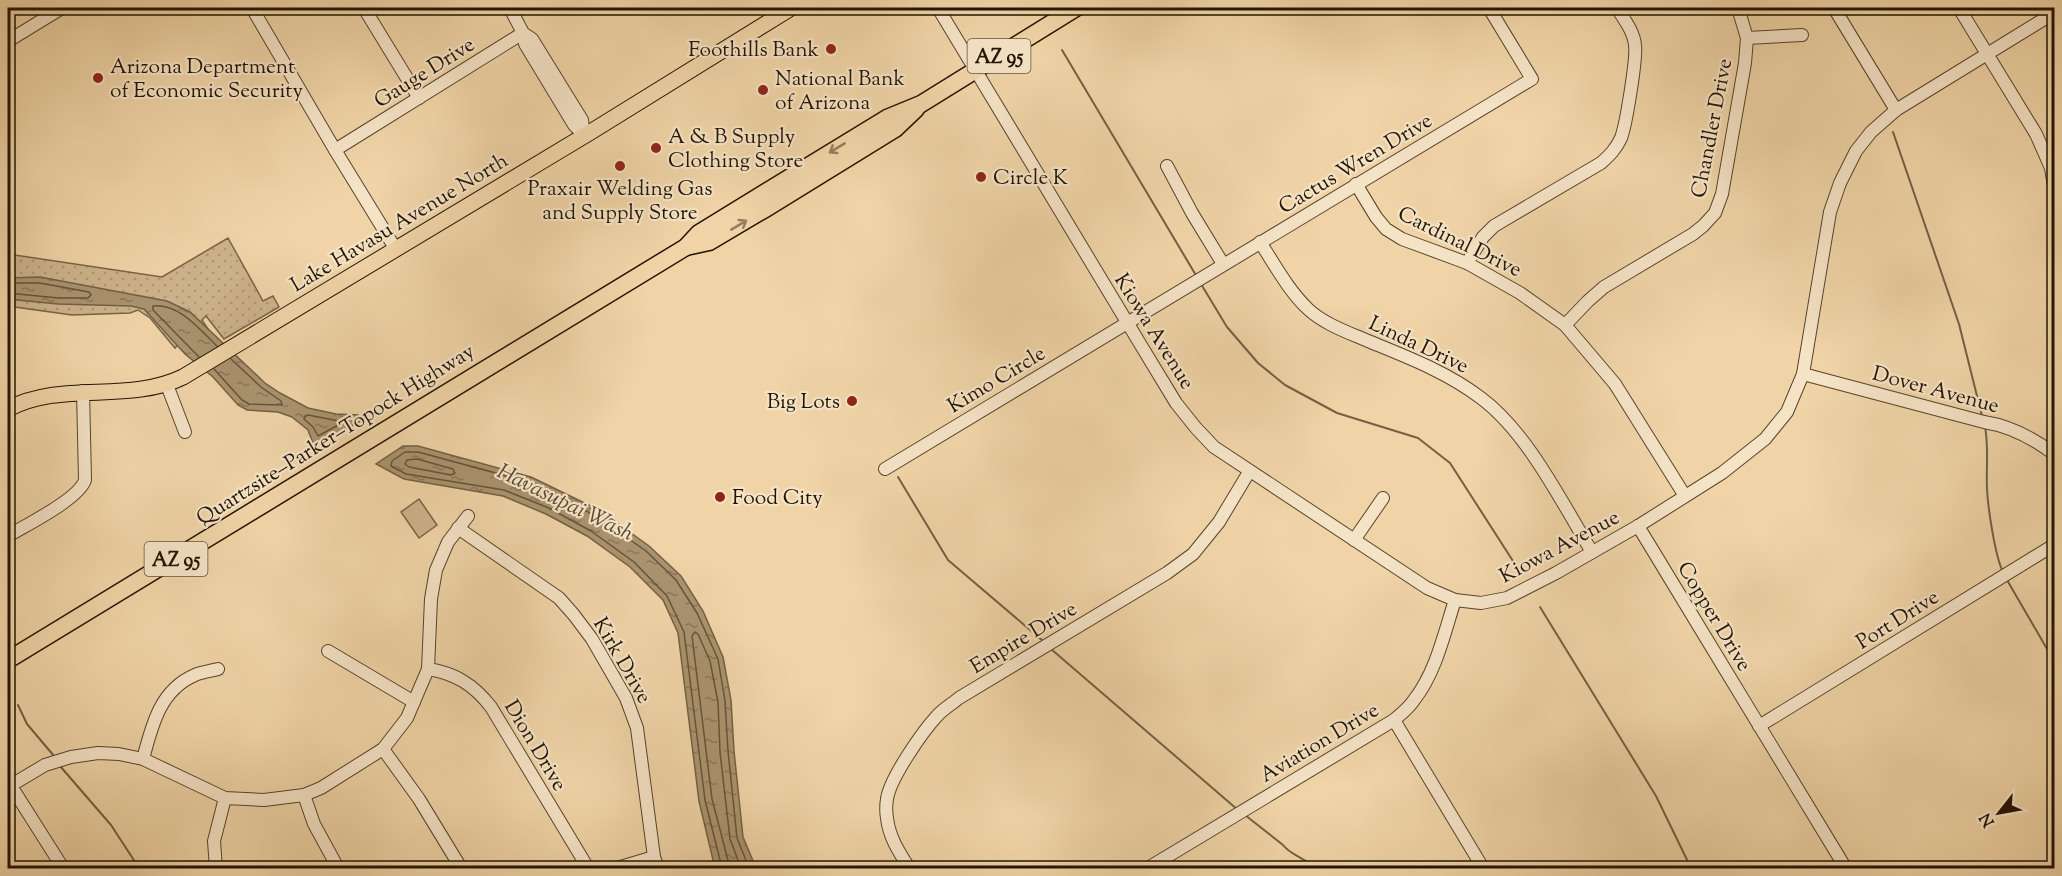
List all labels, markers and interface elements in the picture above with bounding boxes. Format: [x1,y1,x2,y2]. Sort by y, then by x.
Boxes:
street label: Gauge Drive [369,31,481,117]
place label: Foothills Bank [688,36,820,66]
road number: AZ 95 [968,39,1030,73]
marker: Foothills Bank [824,42,838,56]
place label: Arizona Department of Economic Security [110,53,304,107]
street label: Chandler Drive [1685,56,1741,201]
place label: National Bank of Arizona [775,65,905,119]
marker: Arizona Department of Economic Security [91,71,105,85]
marker: National Bank of Arizona [756,83,770,97]
street label: Cactus Wren Drive [1273,107,1439,223]
place label: A & B Supply Clothing Store [668,123,803,177]
marker: A & B Supply Clothing Store [649,141,663,155]
one-way arrow [829,143,846,155]
street label: Lake Havasu Avenue North [286,147,515,301]
marker: Praxair Welding Gas and Supply Store [613,159,627,173]
place label: Circle K [993,164,1068,194]
marker: Circle K [974,170,988,184]
place label: Praxair Welding Gas and Supply Store [528,175,712,229]
street label: Cardinal Drive [1392,200,1526,286]
one-way arrow [730,218,747,230]
street label: Kiowa Avenue [1106,268,1201,396]
street label: Linda Drive [1363,310,1473,382]
street label: Quartzsite–Parker–Topock Highway [191,337,481,534]
street label: Kimo Circle [942,340,1052,422]
street label: Dover Avenue [1869,360,2002,422]
place label: Big Lots [767,388,840,418]
marker: Big Lots [845,394,859,408]
water label: Havasupai Wash [491,457,639,551]
place label: Food City [732,484,823,514]
marker: Food City [713,490,727,504]
street label: Kiowa Avenue [1495,504,1625,592]
road number: AZ 95 [144,542,207,576]
street label: Copper Drive [1669,556,1758,678]
street label: Port Drive [1851,583,1945,658]
street label: Empire Drive [965,595,1083,682]
street label: Kirk Drive [584,612,658,710]
street label: Dion Drive [495,695,573,797]
street label: Aviation Drive [1255,696,1385,791]
north arrow [1969,783,2029,843]
text: N [1975,808,2001,831]

